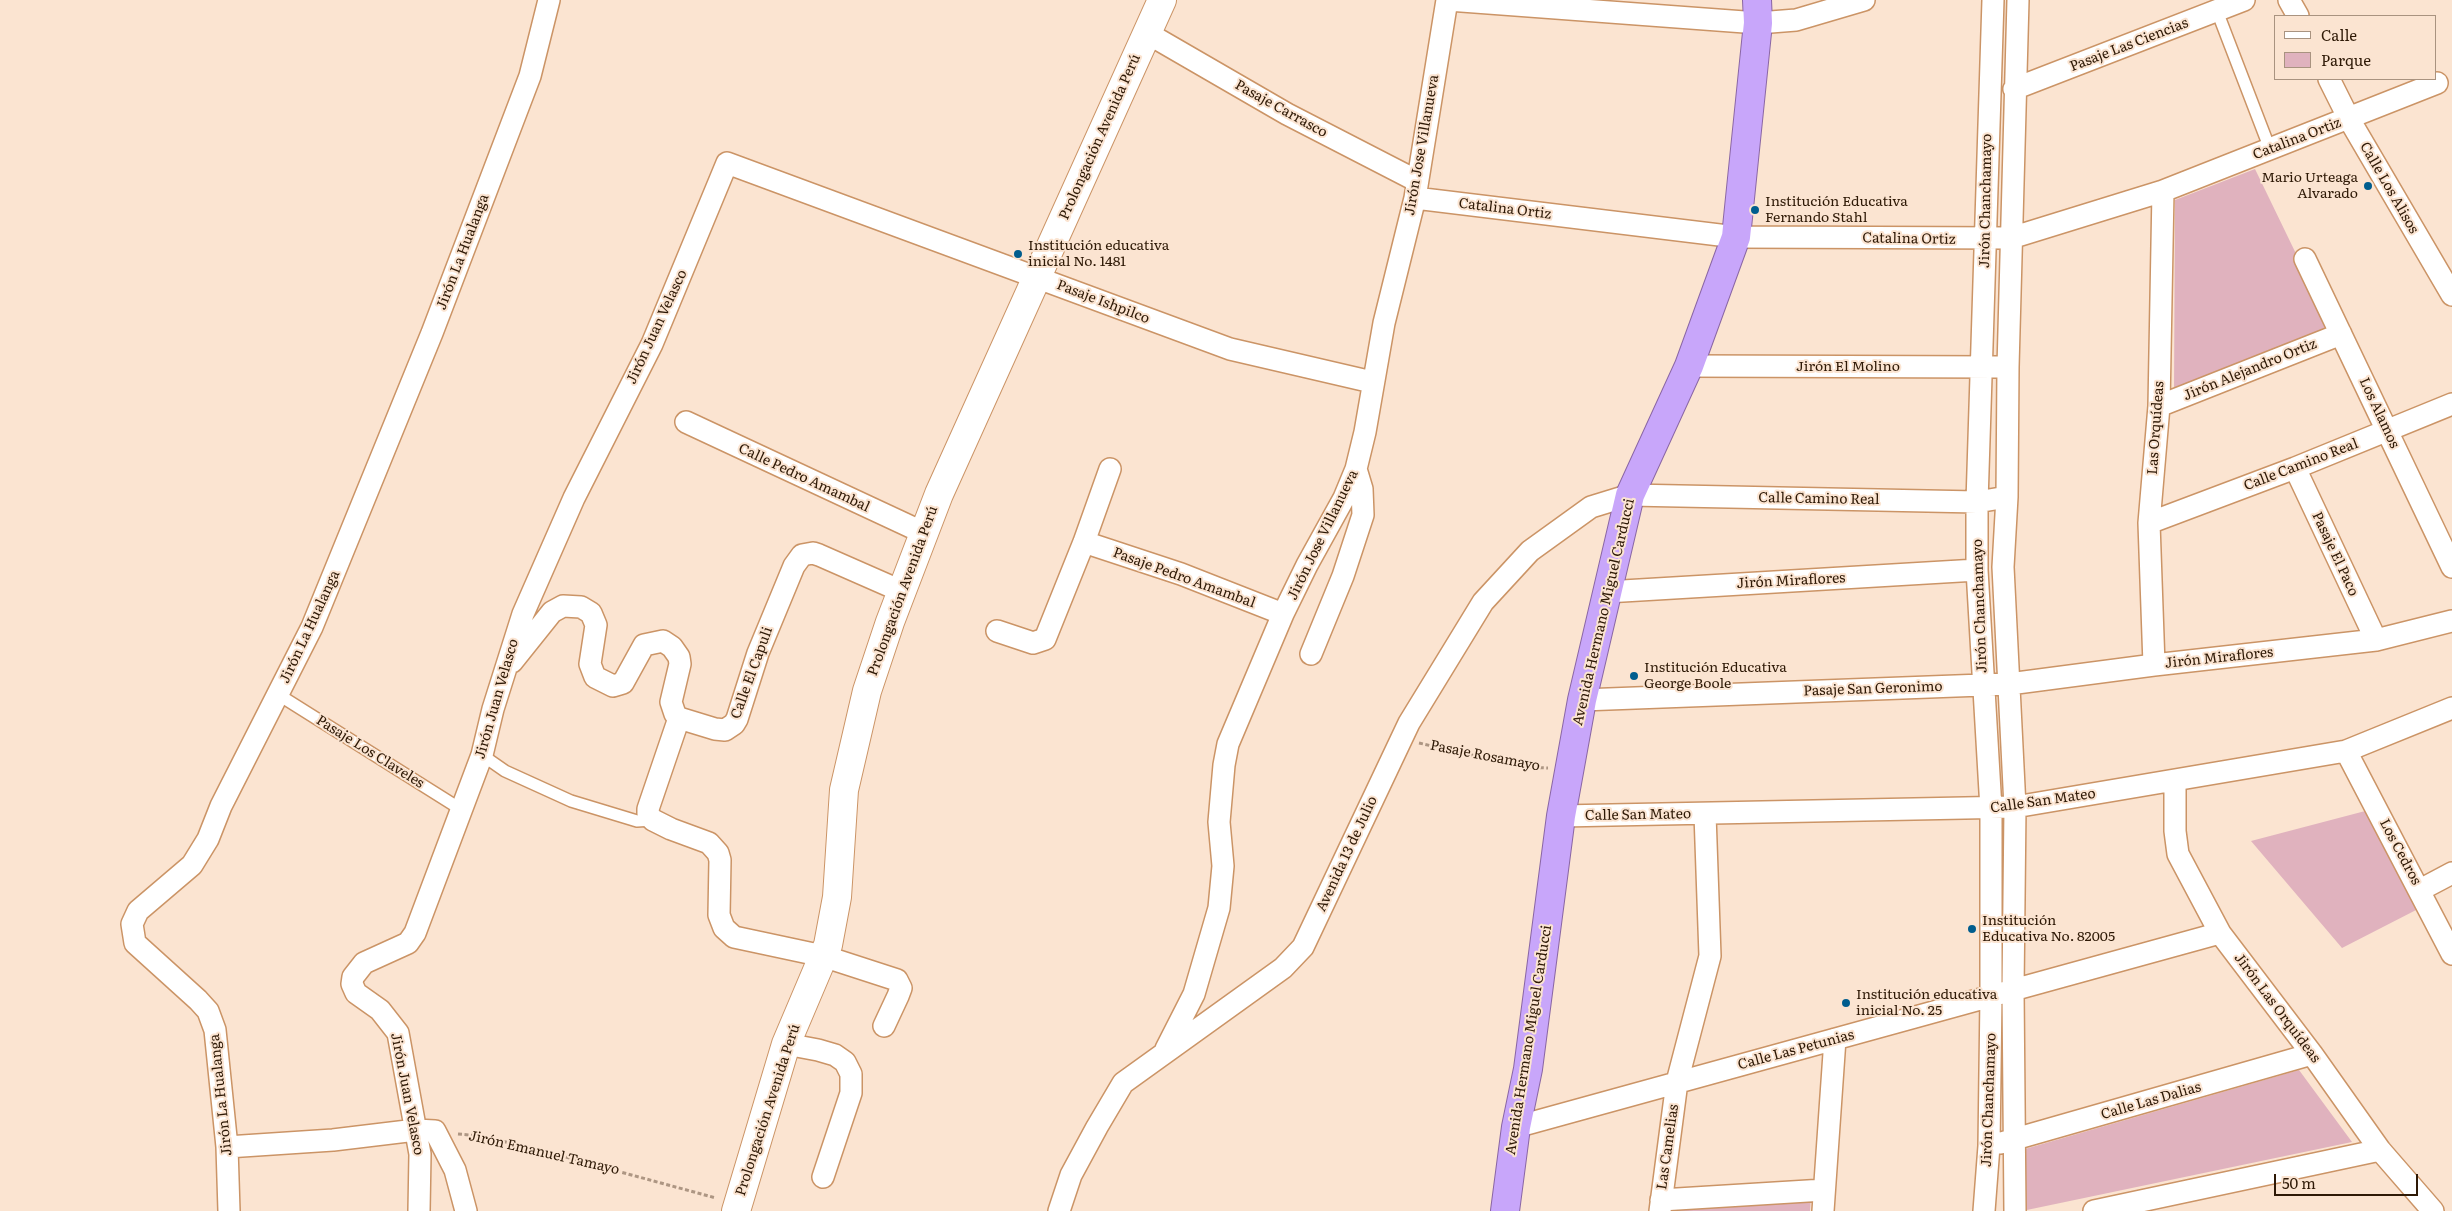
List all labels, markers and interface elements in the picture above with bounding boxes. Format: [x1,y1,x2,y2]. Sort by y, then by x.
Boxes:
street label: Pasaje Las Ciencias [2067,15,2191,75]
legend [2274,15,2437,80]
text: Calle [2321,23,2357,46]
text: Parque [2321,48,2371,71]
street label: Prolongación Avenida Perú [1056,52,1144,222]
street label: Jirón Jose Villanueva [1401,73,1443,217]
street label: Pasaje Carrasco [1232,77,1330,141]
street label: Catalina Ortiz [2250,114,2344,164]
street label: Jirón Chanchamayo [1976,134,1996,268]
street label: Calle Los Alisos [2356,139,2422,237]
place label: Mario Urteaga Alvarado [2261,170,2358,202]
marker: Mario Urteaga Alvarado [2362,180,2374,192]
street label: Jirón La Hualanga [433,192,493,312]
place label: Institución Educativa Fernando Stahl [1765,194,1908,226]
street label: Catalina Ortiz [1458,195,1552,223]
marker: Institución Educativa Fernando Stahl [1749,204,1761,216]
street label: Catalina Ortiz [1862,230,1956,248]
place label: Institución educativa inicial No. 1481 [1028,238,1169,270]
marker: Institución educativa inicial No. 1481 [1012,248,1024,260]
street label: Jirón Juan Velasco [623,267,691,387]
street label: Pasaje Ishpilco [1054,277,1152,327]
street label: Jirón Alejandro Ortiz [2181,336,2319,404]
street label: Jirón El Molino [1796,359,1900,375]
street label: Los Alamos [2355,375,2403,451]
street label: Las Orquídeas [2144,381,2168,475]
street label: Calle Camino Real [2241,435,2361,495]
street label: Calle Pedro Amambal [736,440,872,516]
street label: Jirón Jose Villanueva [1284,467,1362,603]
street label: Calle Camino Real [1758,490,1880,508]
street label: Avenida Hermano Miguel Carducci [1570,497,1638,727]
street label: Prolongación Avenida Perú [864,504,942,678]
street label: Pasaje El Paco [2308,509,2362,599]
street label: Jirón Chanchamayo [1969,539,1991,673]
street label: Pasaje Pedro Amambal [1110,544,1258,612]
street label: Jirón La Hualanga [276,568,344,686]
street label: Jirón Miraflores [1736,570,1846,592]
street label: Calle El Capuli [728,625,776,721]
street label: Jirón Juan Velasco [472,637,522,761]
street label: Jirón Miraflores [2164,644,2274,672]
place label: Institución Educativa George Boole [1644,660,1787,692]
marker: Institución Educativa George Boole [1628,670,1640,682]
street label: Pasaje San Geronimo [1803,678,1943,700]
street label: Pasaje Los Claveles [313,712,427,792]
street label: Pasaje Rosamayo [1429,737,1541,775]
street label: Calle San Mateo [1989,785,2097,817]
street label: Avenida 13 de Julio [1313,794,1381,914]
street label: Calle San Mateo [1585,806,1691,824]
street label: Los Cedros [2376,816,2424,888]
place label: Institución Educativa No. 82005 [1982,913,2115,946]
marker: Institución Educativa No. 82005 [1966,923,1978,935]
street label: Avenida Hermano Miguel Carducci [1503,924,1555,1156]
street label: Jirón Las Orquídeas [2230,950,2324,1066]
place label: Institución educativa inicial No. 25 [1856,987,1997,1020]
marker: Institución educativa inicial No. 25 [1840,997,1852,1009]
street label: Prolongación Avenida Perú [732,1022,804,1198]
street label: Calle Las Petunias [1736,1026,1856,1074]
street label: Jirón Juan Velasco [387,1031,427,1157]
street label: Jirón La Hualanga [206,1033,236,1157]
street label: Jirón Chanchamayo [1978,1033,2000,1167]
street label: Calle Las Dalias [2099,1079,2203,1123]
street label: Las Camelias [1654,1103,1682,1191]
street label: Jirón Emanuel Tamayo [467,1127,621,1179]
scale bar [2277,1164,2421,1196]
text: 50 m [2282,1171,2316,1194]

